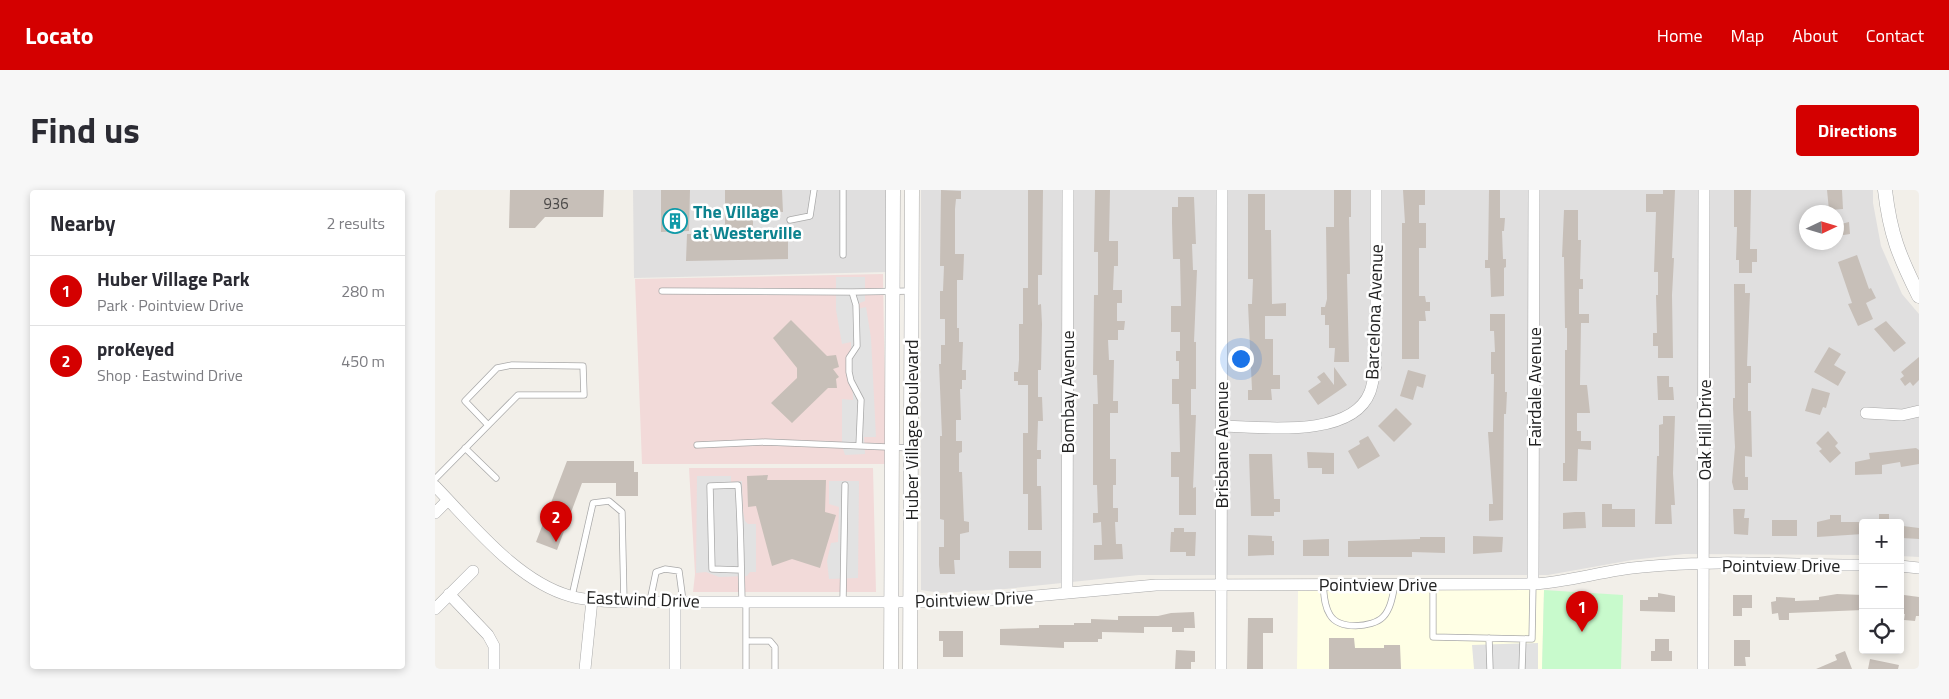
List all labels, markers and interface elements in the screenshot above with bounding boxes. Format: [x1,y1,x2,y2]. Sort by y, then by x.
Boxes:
text: Locato [25,17,94,53]
text: Home [1657,22,1703,49]
text: Map [1731,22,1764,49]
text: About [1792,22,1838,49]
text: Contact [1866,22,1924,49]
text: Find us [30,103,140,157]
button: Directions [1796,105,1919,156]
house number: 936 [543,192,569,215]
place label: The Village at Westerville [693,198,802,246]
north arrow [1799,205,1844,250]
text: Nearby [50,207,115,239]
building icon: The Village at Westerville [662,208,688,234]
text: 2 results [326,211,385,235]
street label: Barcelona Avenue [1358,244,1390,380]
text: Huber Village Park [97,264,250,293]
text: 1 [62,279,70,303]
text: 280 m [341,279,385,303]
text: Park · Pointview Drive [97,293,244,317]
street label: Fairdale Avenue [1521,327,1548,447]
street label: Bombay Avenue [1054,331,1081,454]
text: proKeyed [97,334,174,363]
street label: Huber Village Boulevard [898,340,925,520]
your location [1228,346,1254,372]
text: 2 [62,349,70,373]
text: 450 m [341,349,385,373]
text: Shop · Eastwind Drive [97,363,243,387]
street label: Oak Hill Drive [1691,379,1718,481]
street label: Brisbane Avenue [1208,381,1235,509]
pin: 2 [540,501,572,542]
map controls [1859,519,1904,654]
button: + [1859,519,1904,564]
street label: Pointview Drive [1722,552,1840,579]
button: − [1859,564,1904,609]
street label: Pointview Drive [1319,571,1437,598]
street label: Pointview Drive [914,583,1034,615]
street label: Eastwind Drive [586,584,700,614]
pin: 1 [1566,591,1598,632]
button: locate [1859,609,1904,654]

